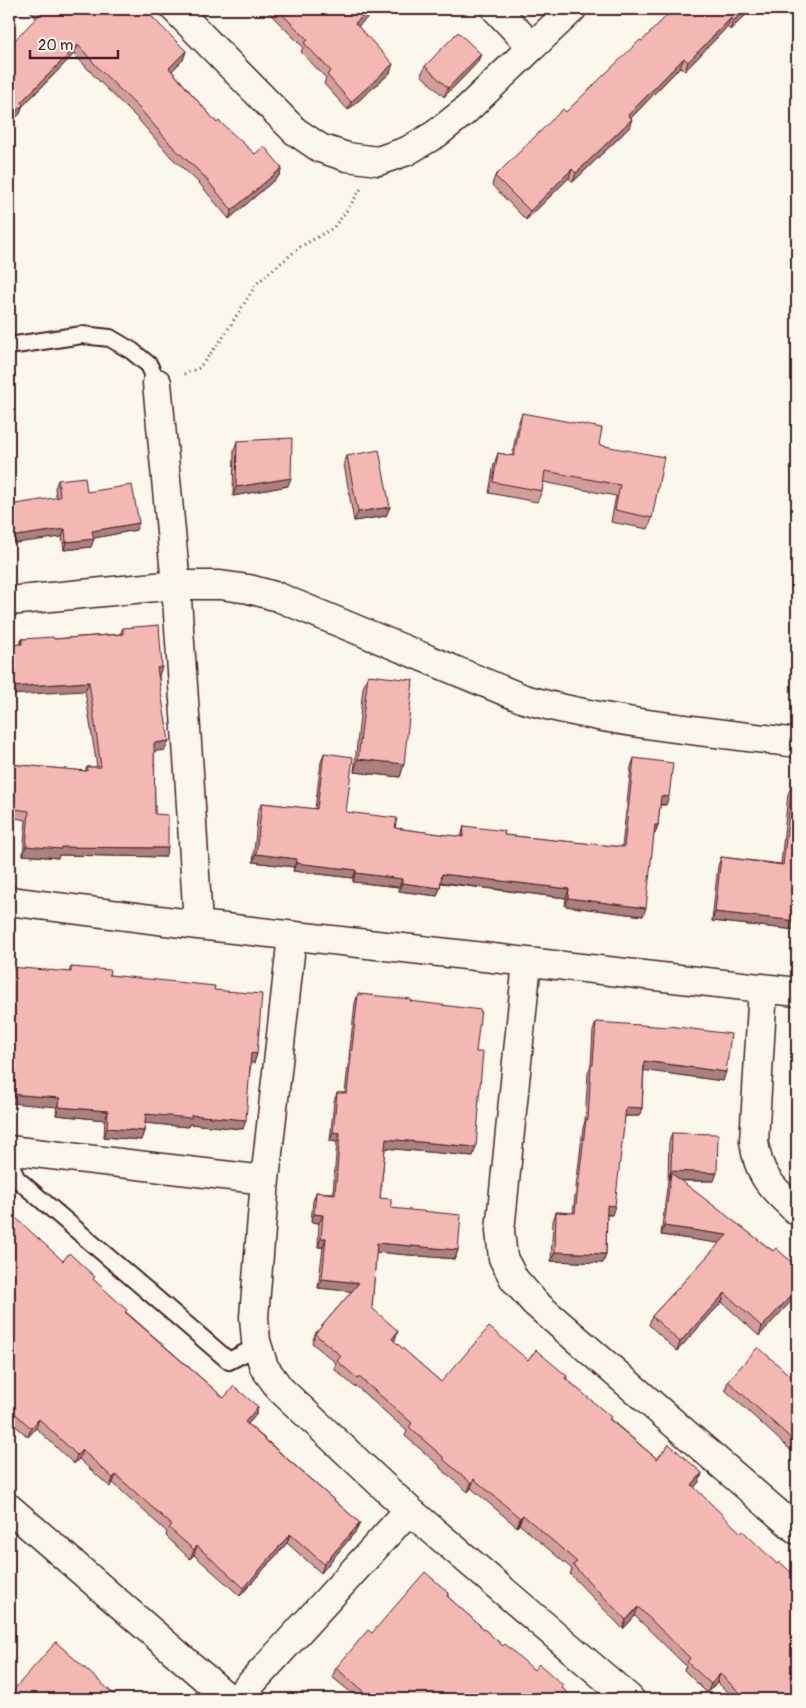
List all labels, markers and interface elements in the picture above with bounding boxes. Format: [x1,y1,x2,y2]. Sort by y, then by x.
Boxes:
scale bar [30,28,118,60]
text: 20 m [38,36,73,55]

